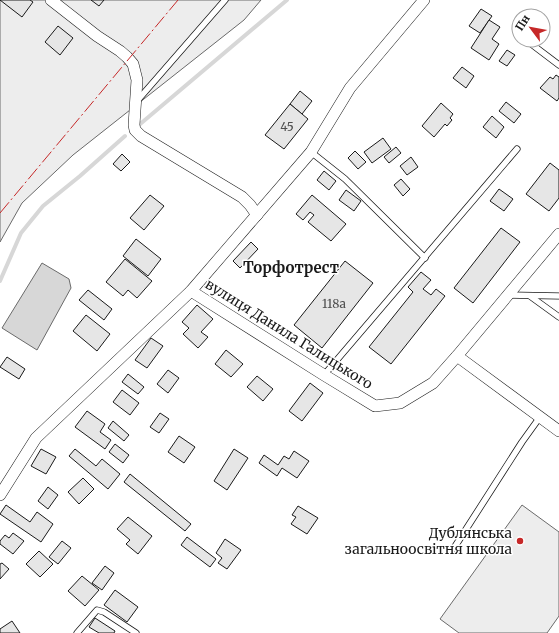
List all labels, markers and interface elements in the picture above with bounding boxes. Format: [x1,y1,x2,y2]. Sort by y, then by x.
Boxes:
north arrow [511,8,551,48]
text: Пн [512,12,533,33]
house number: 45 [280,119,294,134]
district label: Торфотрест [243,258,339,277]
street label: вулиця Данила Галицького [202,275,376,393]
house number: 118а [322,296,347,311]
place label: Дублянська загальноосвітня школа [345,524,512,558]
marker: Дублянська загальноосвітня школа [515,536,525,546]

